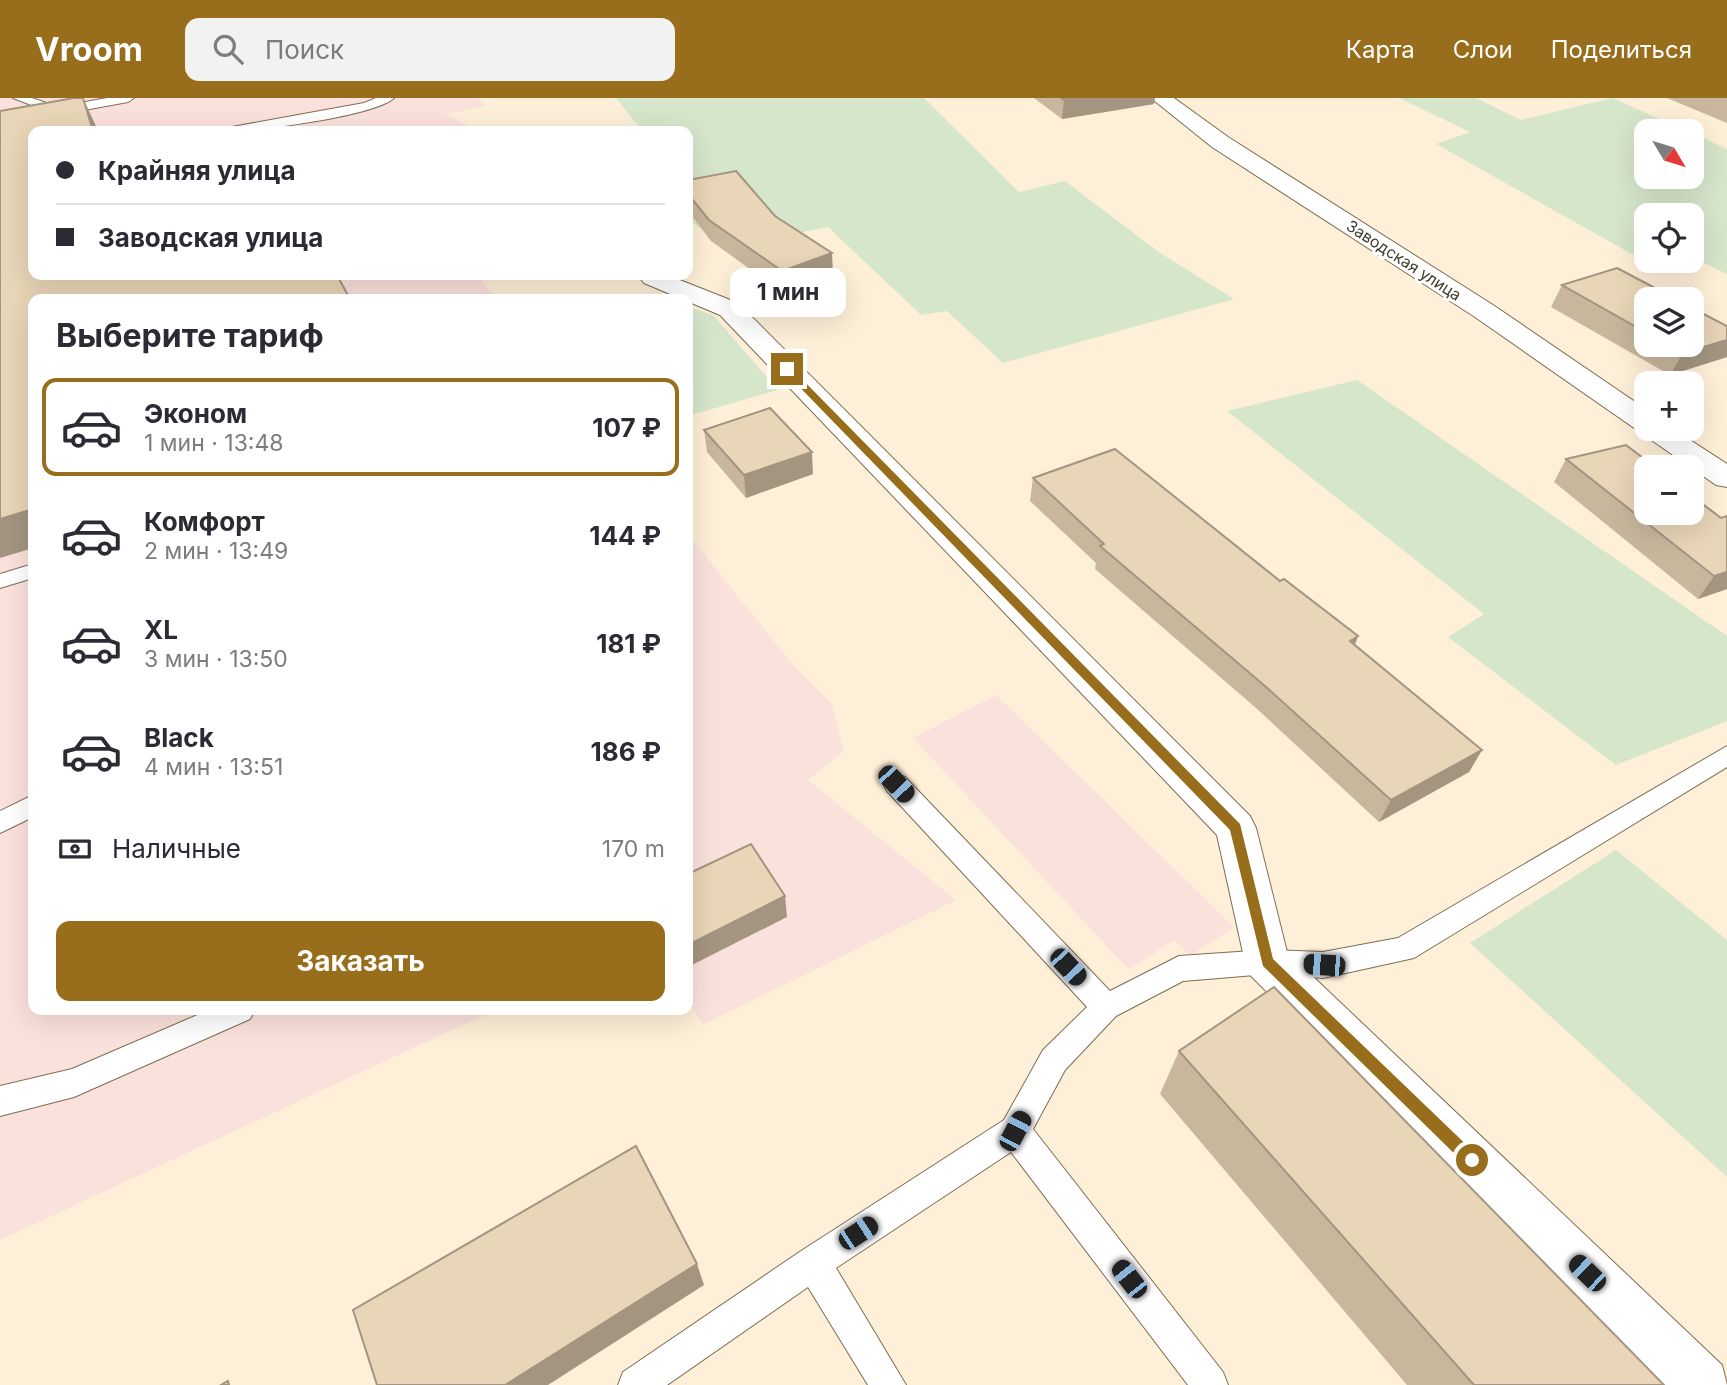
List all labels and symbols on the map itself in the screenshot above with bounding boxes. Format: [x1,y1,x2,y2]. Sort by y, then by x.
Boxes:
north arrow [1634,119,1704,189]
street label: Заводская улица [1343,215,1465,305]
callout: 1 мин [729,268,845,316]
route end [771,353,803,385]
car [874,761,919,807]
car [1046,944,1091,990]
car [1303,953,1346,977]
car [996,1108,1035,1154]
route start [1456,1144,1488,1176]
car [835,1213,882,1253]
car [1565,1251,1610,1295]
car [1108,1256,1151,1302]

